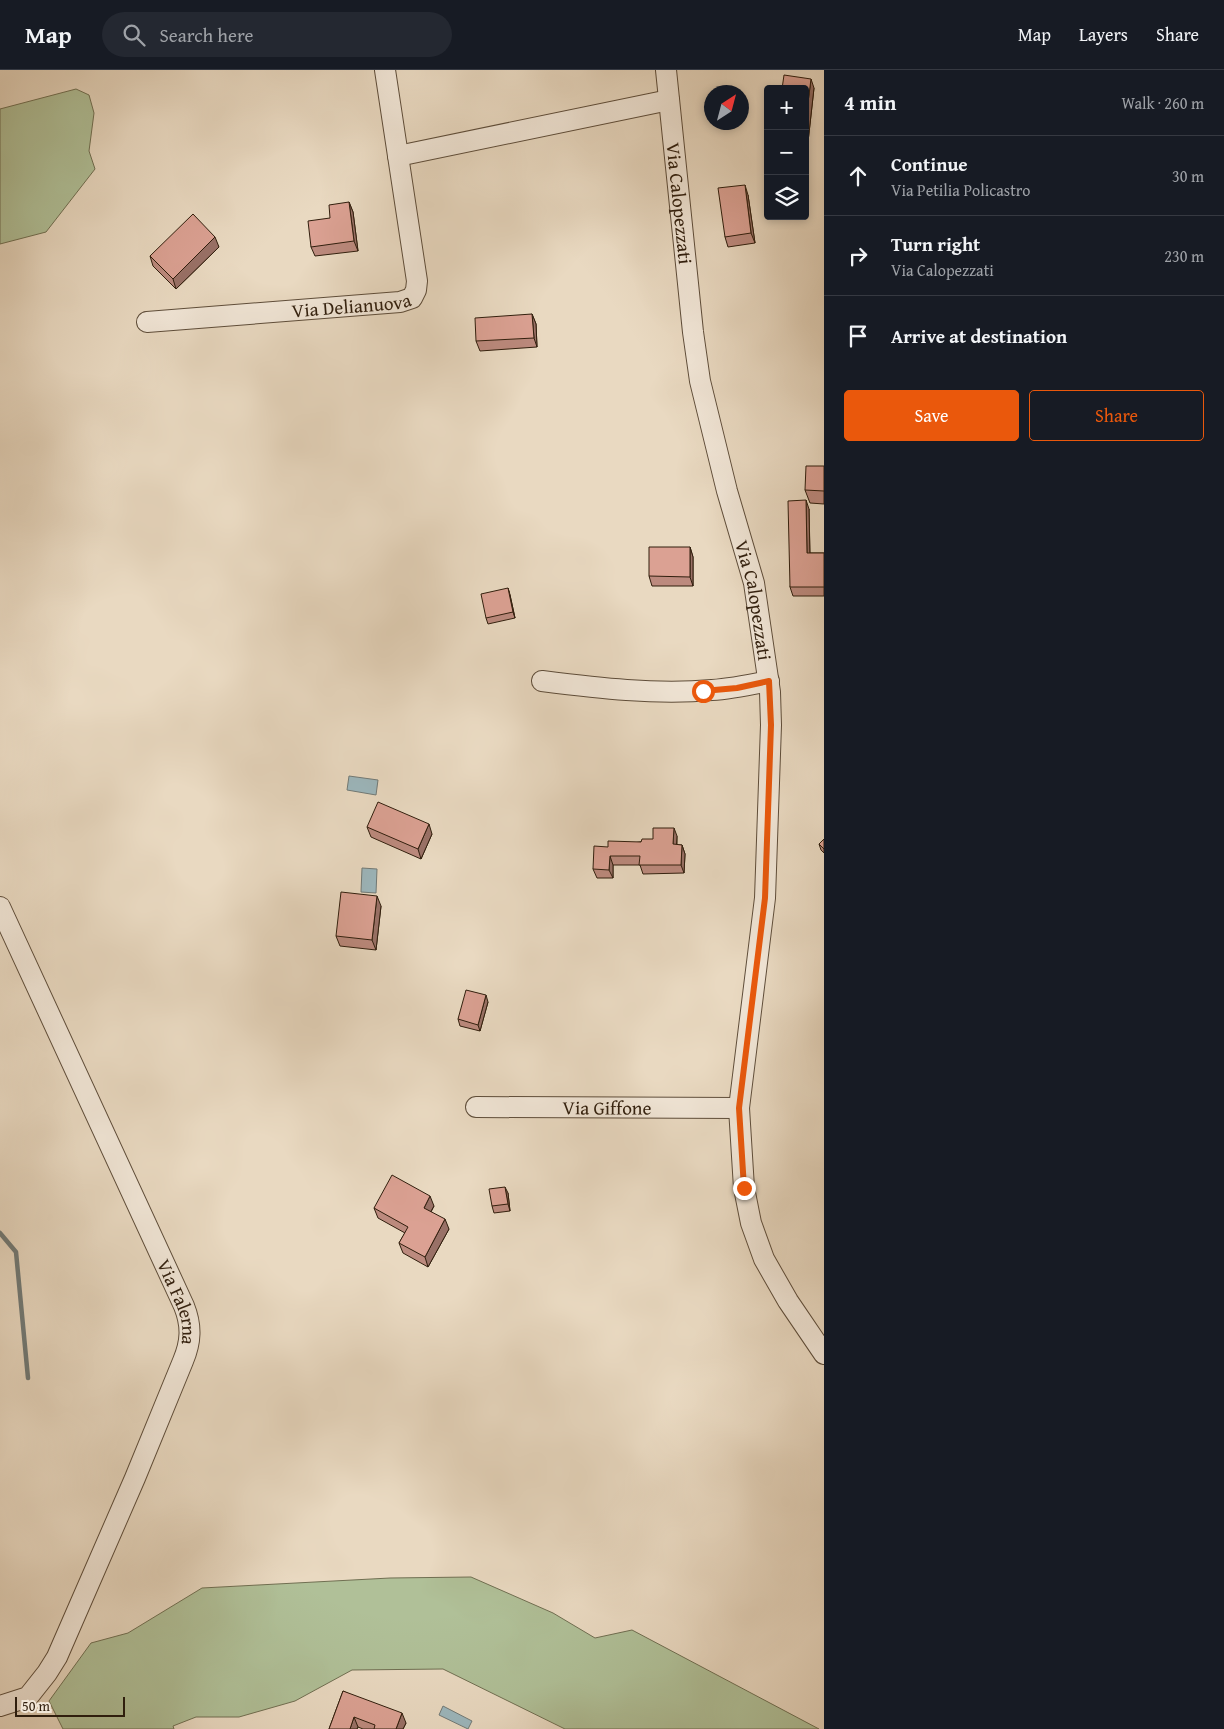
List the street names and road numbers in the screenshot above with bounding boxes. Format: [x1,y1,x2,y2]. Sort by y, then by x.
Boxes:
street label: Via Calopezzati [660,141,700,266]
street label: Via Delianuova [291,285,415,325]
street label: Via Calopezzati [728,537,779,662]
street label: Via Giffone [562,1093,652,1122]
street label: Via Falerna [150,1254,204,1347]

